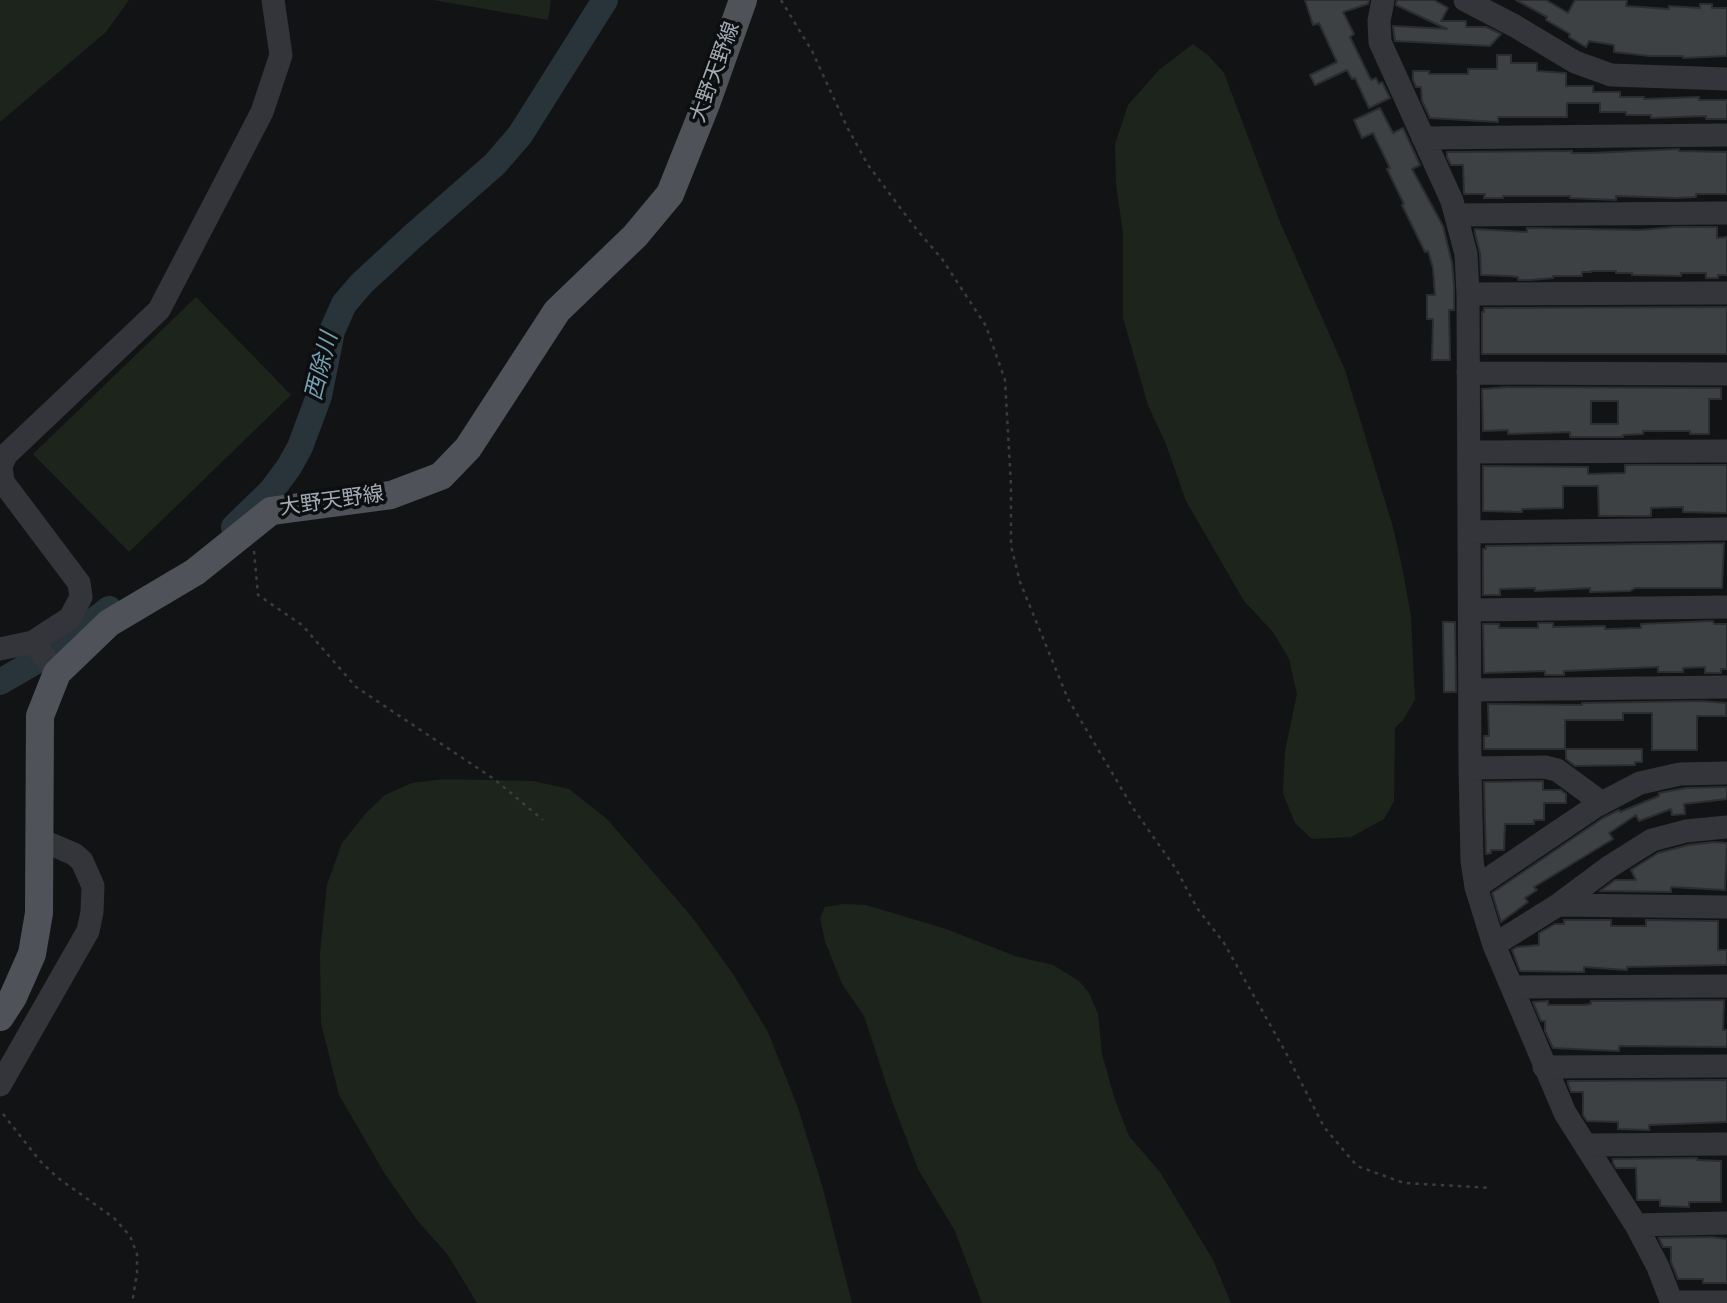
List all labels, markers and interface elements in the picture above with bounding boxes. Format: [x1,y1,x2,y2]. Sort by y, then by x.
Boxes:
street label: 大野天野線 [687,19,747,127]
water label: 西除川 [302,330,346,404]
street label: 大野天野線 [278,483,386,523]

